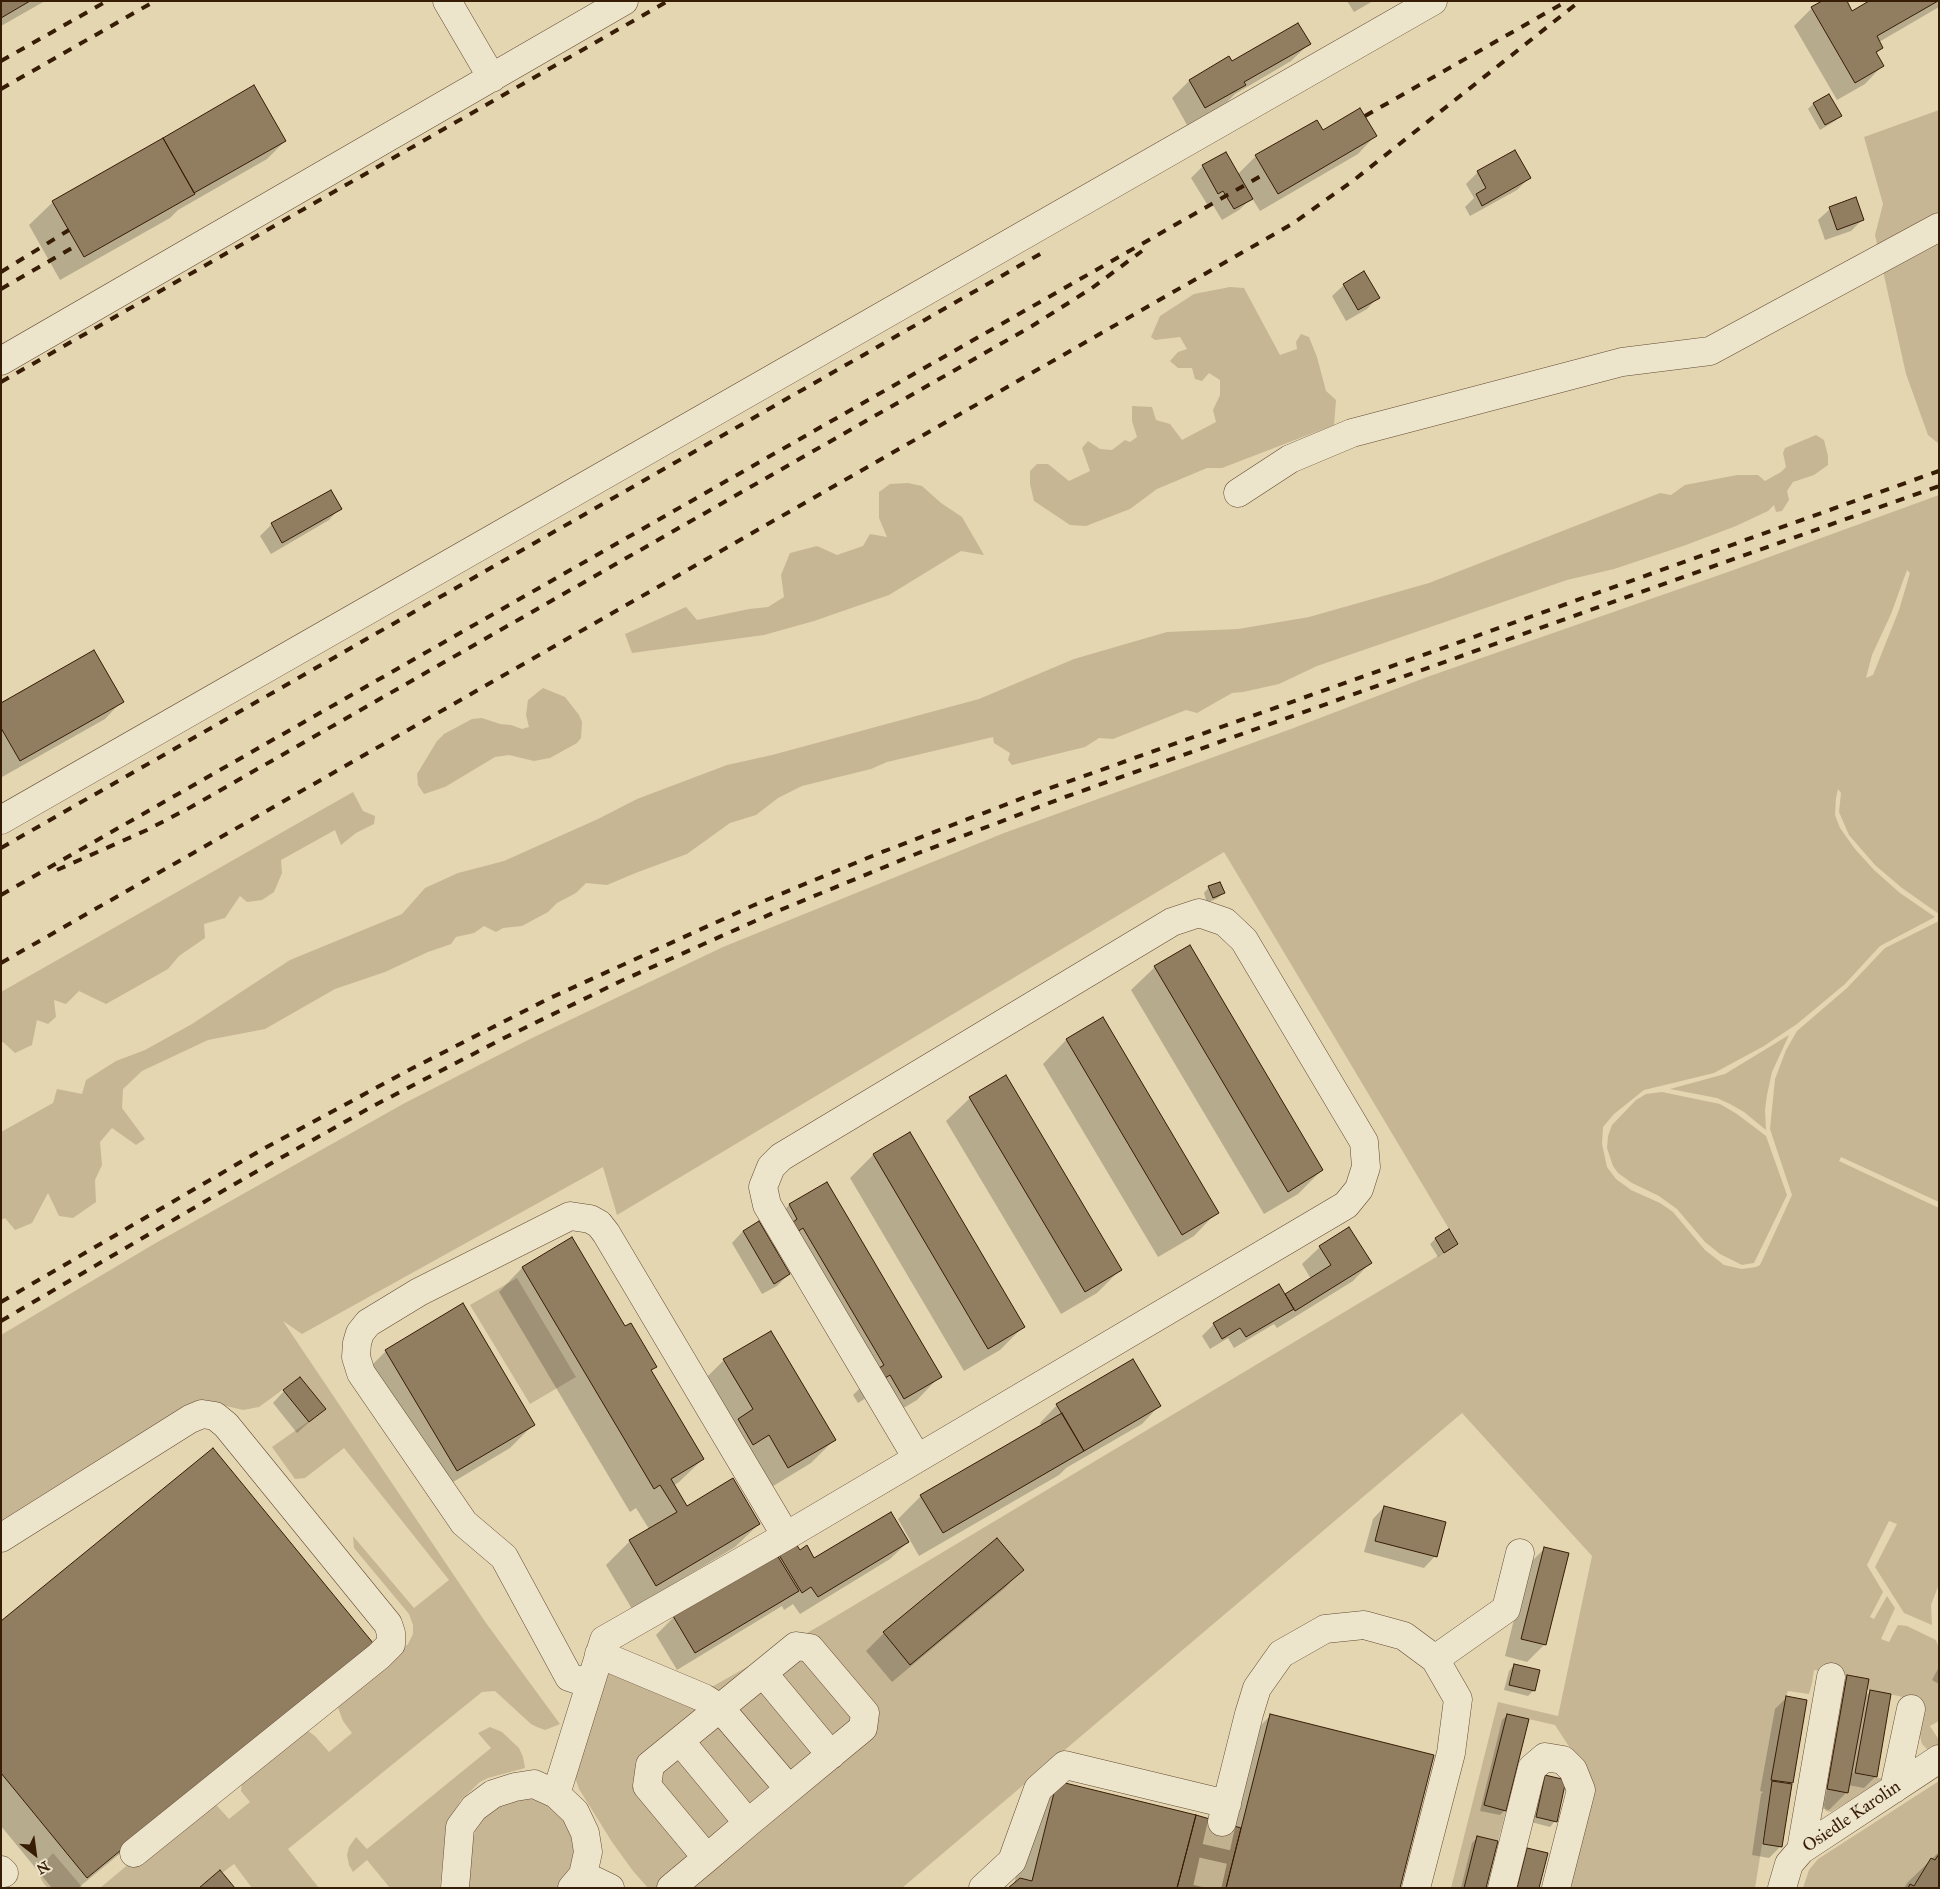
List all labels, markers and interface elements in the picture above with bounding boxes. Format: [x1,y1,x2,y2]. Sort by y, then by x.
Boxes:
street label: Osiedle Karolin [1799,1776,1905,1858]
north arrow [10,1829,60,1879]
text: N [33,1857,52,1878]

